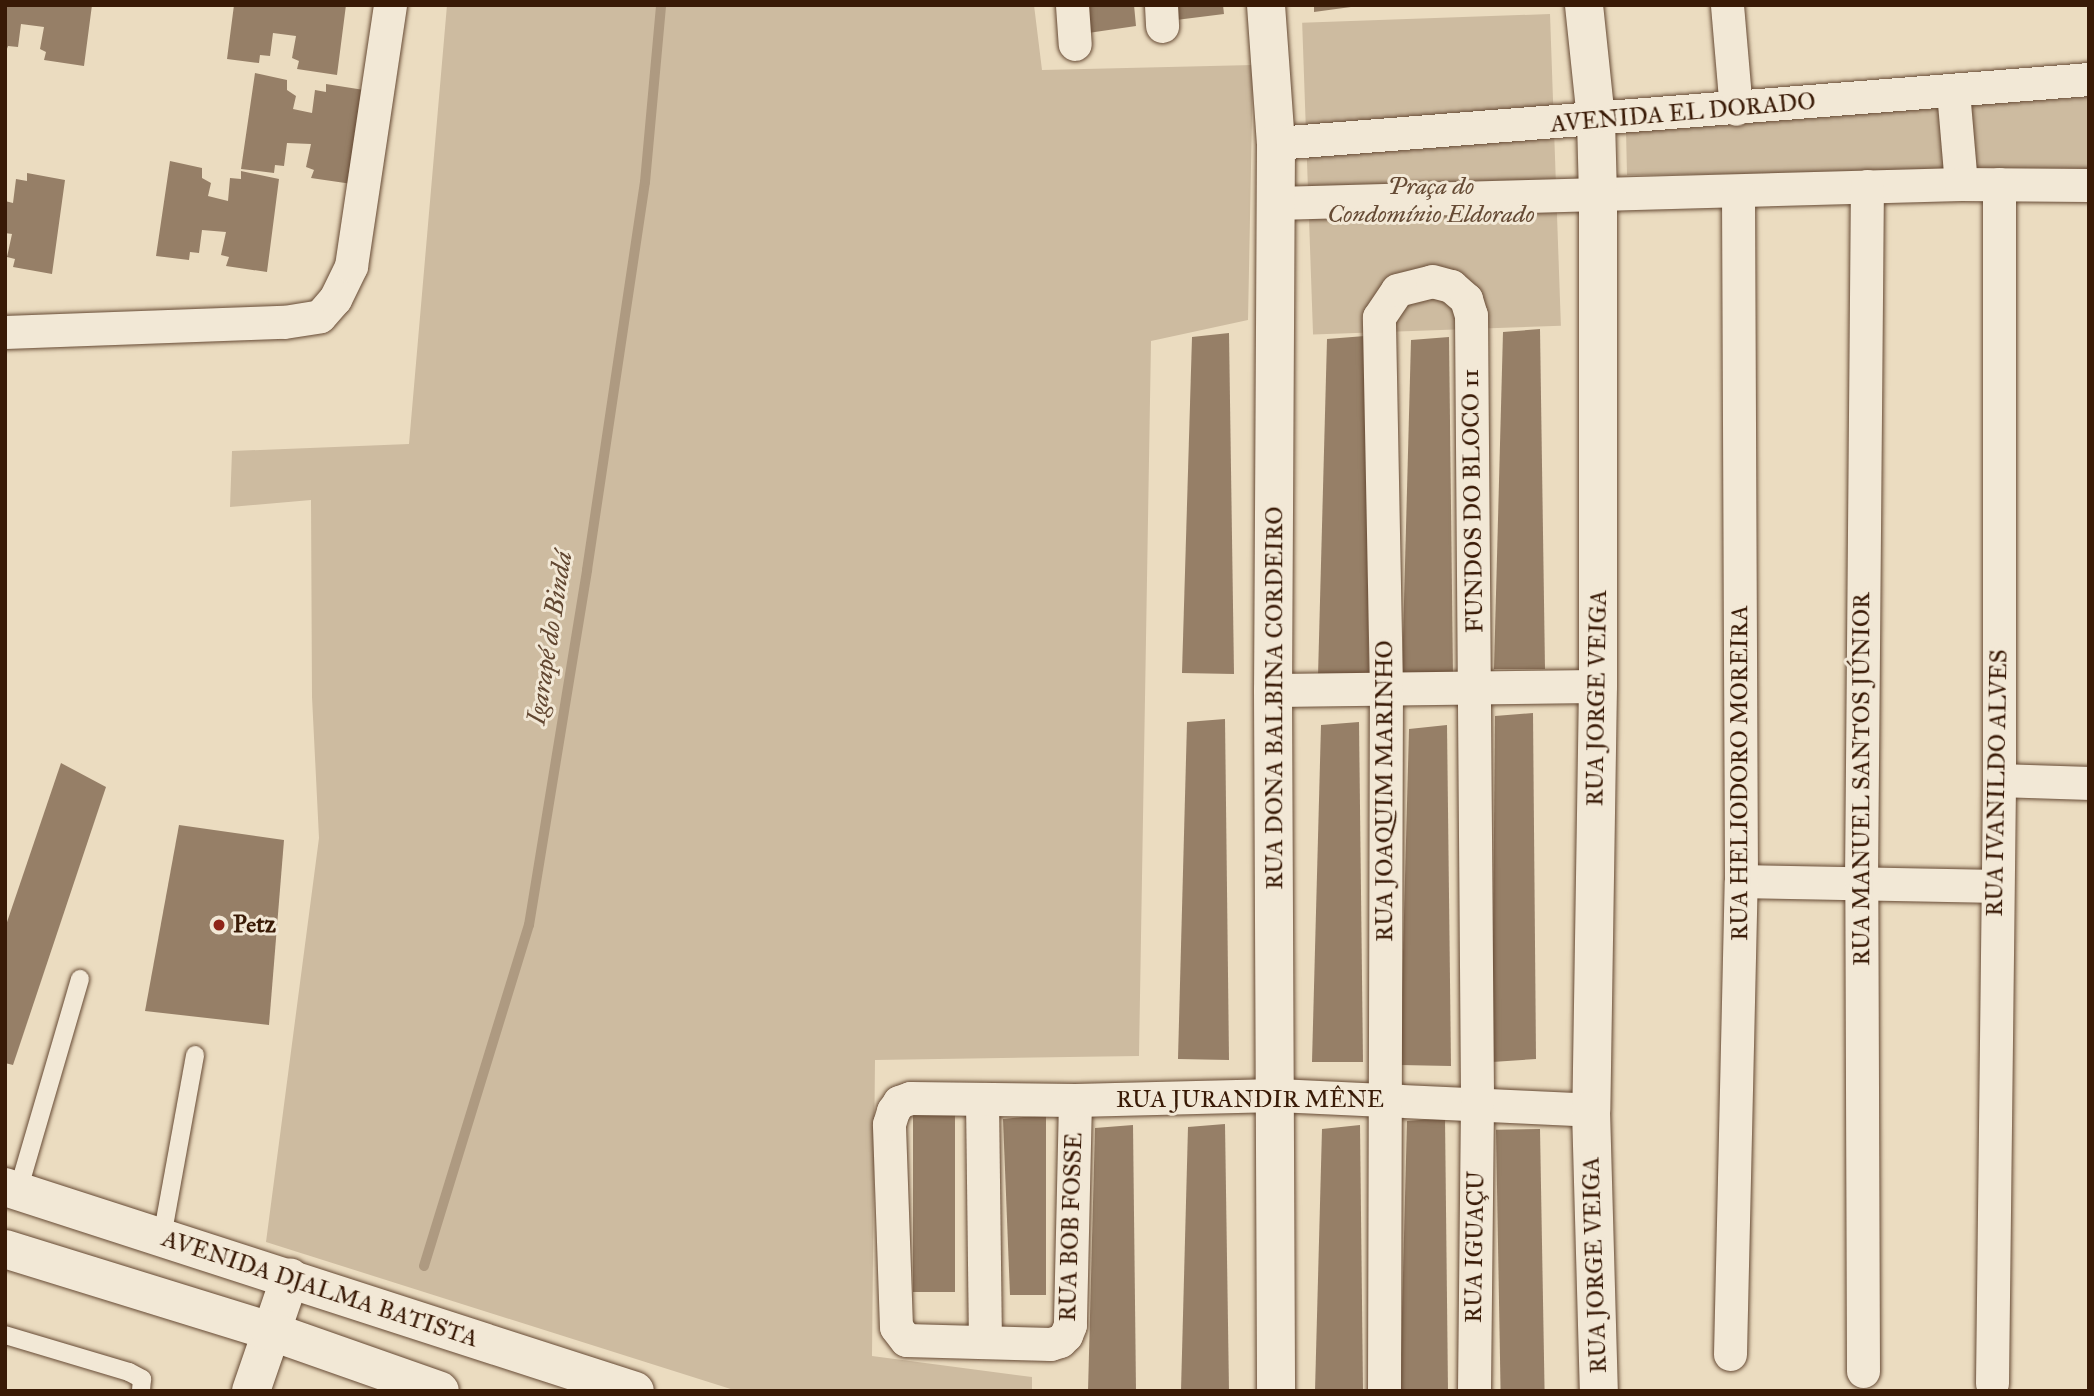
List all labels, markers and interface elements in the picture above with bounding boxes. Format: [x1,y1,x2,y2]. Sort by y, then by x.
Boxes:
street label: AVENIDA EL DORADO [1549,87,1817,139]
park label: Praça do Condomínio Eldorado [1327,173,1535,229]
street label: FUNDOS DO BLOCO 11 [1456,369,1490,633]
street label: RUA DONA BALBINA CORDEIRO [1261,506,1289,890]
water label: Igarapé do Bindá [521,549,579,727]
street label: RUA JORGE VEIGA [1581,589,1613,807]
street label: RUA MANUEL SANTOS JÚNIOR [1848,592,1876,966]
street label: RUA HELIODORO MOREIRA [1726,605,1754,941]
street label: RUA JOAQUIM MARINHO [1371,640,1399,942]
street label: RUA IVANILDO ALVES [1980,649,2014,917]
place label: Petz [233,911,276,939]
marker: Petz [211,917,227,933]
street label: RUA JURANDIR MÊNE [1116,1086,1384,1114]
street label: RUA BOB FOSSE [1053,1132,1089,1322]
street label: RUA JORGE VEIGA [1577,1156,1613,1374]
street label: RUA IGUAÇU [1459,1171,1491,1323]
street label: AVENIDA DJALMA BATISTA [158,1224,482,1354]

